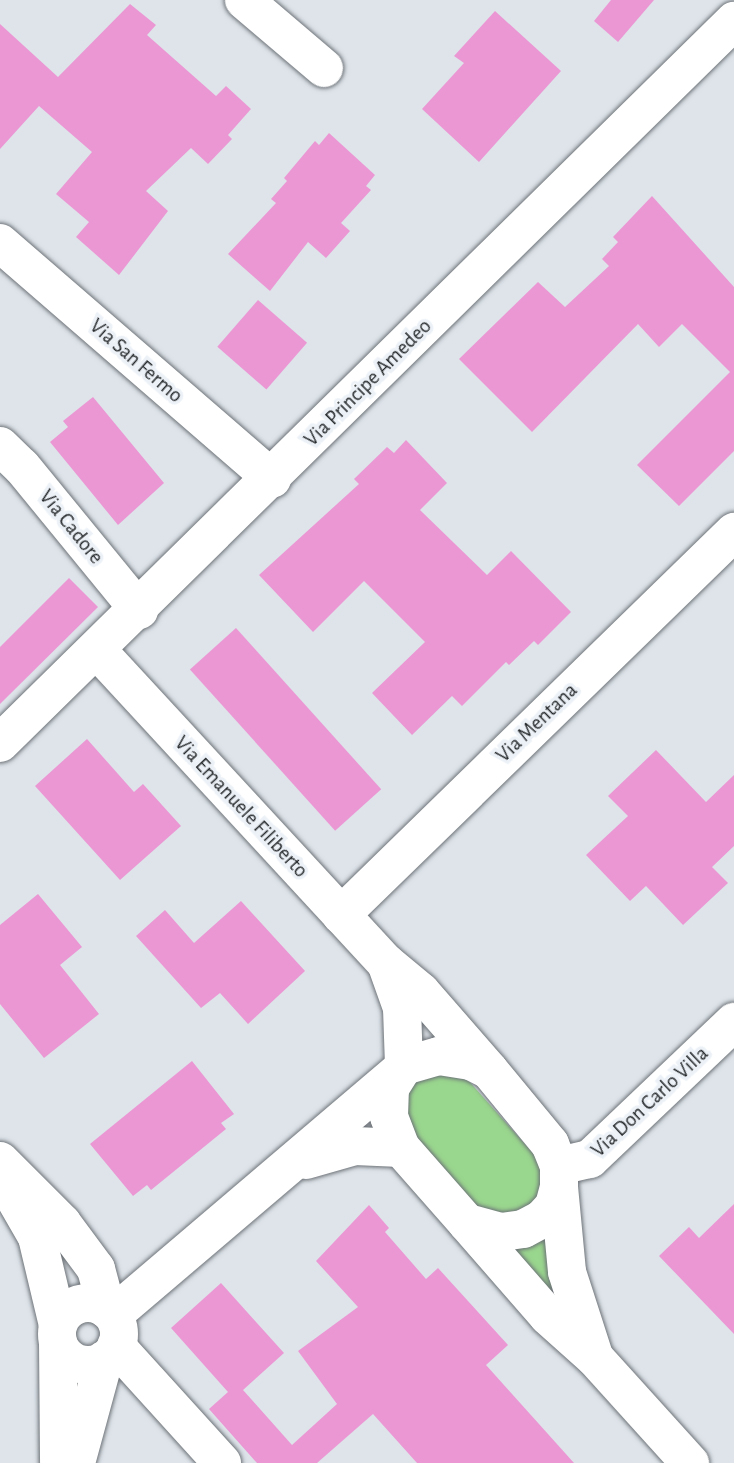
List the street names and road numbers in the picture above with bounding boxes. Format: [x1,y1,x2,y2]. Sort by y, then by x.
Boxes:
street label: Via San Fermo [84,314,188,408]
street label: Via Principe Amedeo [299,314,437,452]
street label: Via Cadore [33,485,109,569]
street label: Via Mentana [491,678,583,768]
street label: Via Emanuele Filiberto [169,731,313,883]
street label: Via Don Carlo Villa [586,1041,714,1163]

